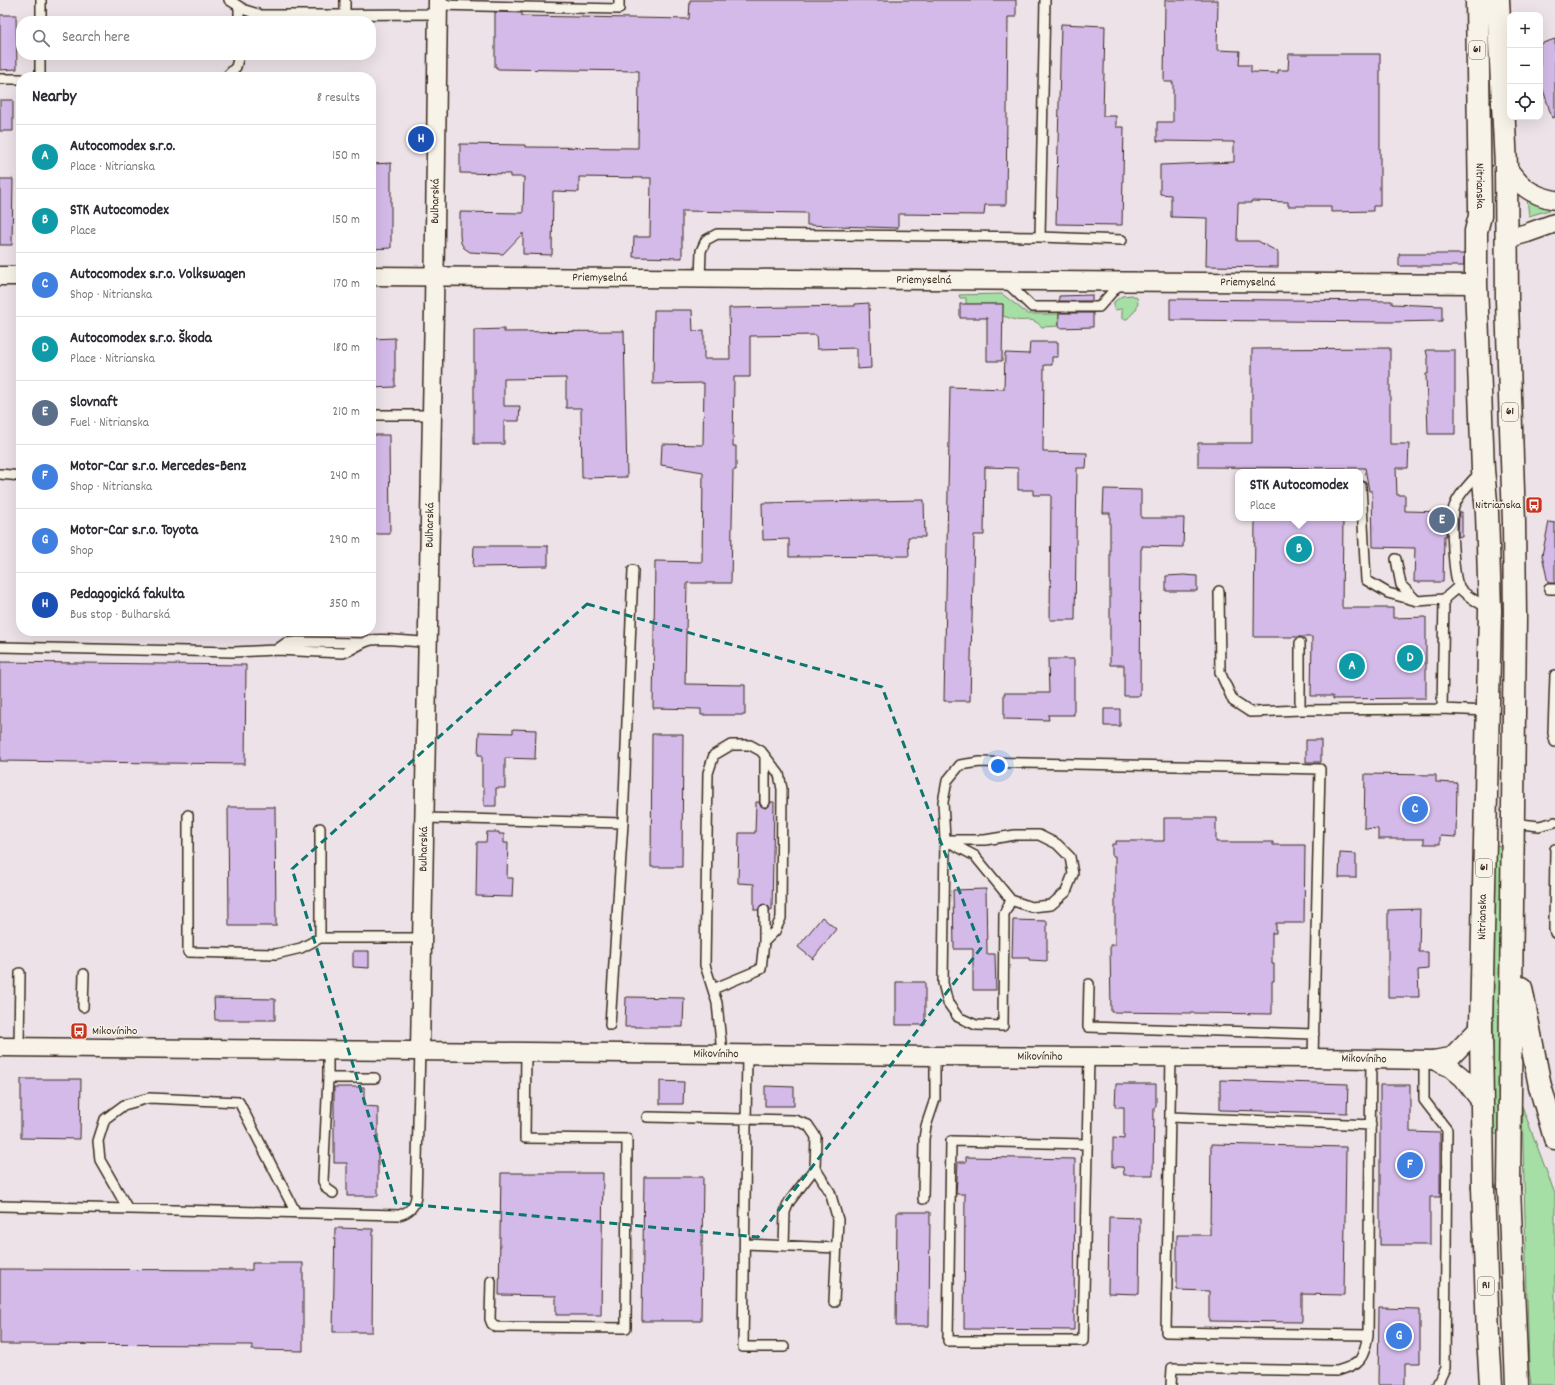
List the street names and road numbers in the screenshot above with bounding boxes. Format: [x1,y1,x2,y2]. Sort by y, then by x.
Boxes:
road number: 61 [1469,41,1485,59]
street label: Nitrianska [1471,163,1489,209]
street label: Bulharská [427,178,444,224]
street label: Priemyselná [572,269,628,286]
street label: Priemyselná [896,271,952,289]
street label: Priemyselná [1220,274,1276,291]
road number: 61 [1502,403,1518,421]
street label: Bulharská [421,502,439,548]
street label: Bulharská [415,826,433,872]
road number: 61 [1476,859,1492,877]
street label: Nitrianska [1474,894,1492,940]
street label: Mikovíniho [693,1045,739,1063]
street label: Mikovíniho [1017,1048,1063,1065]
street label: Mikovíniho [1341,1050,1387,1068]
road number: R1 [1478,1277,1494,1295]

